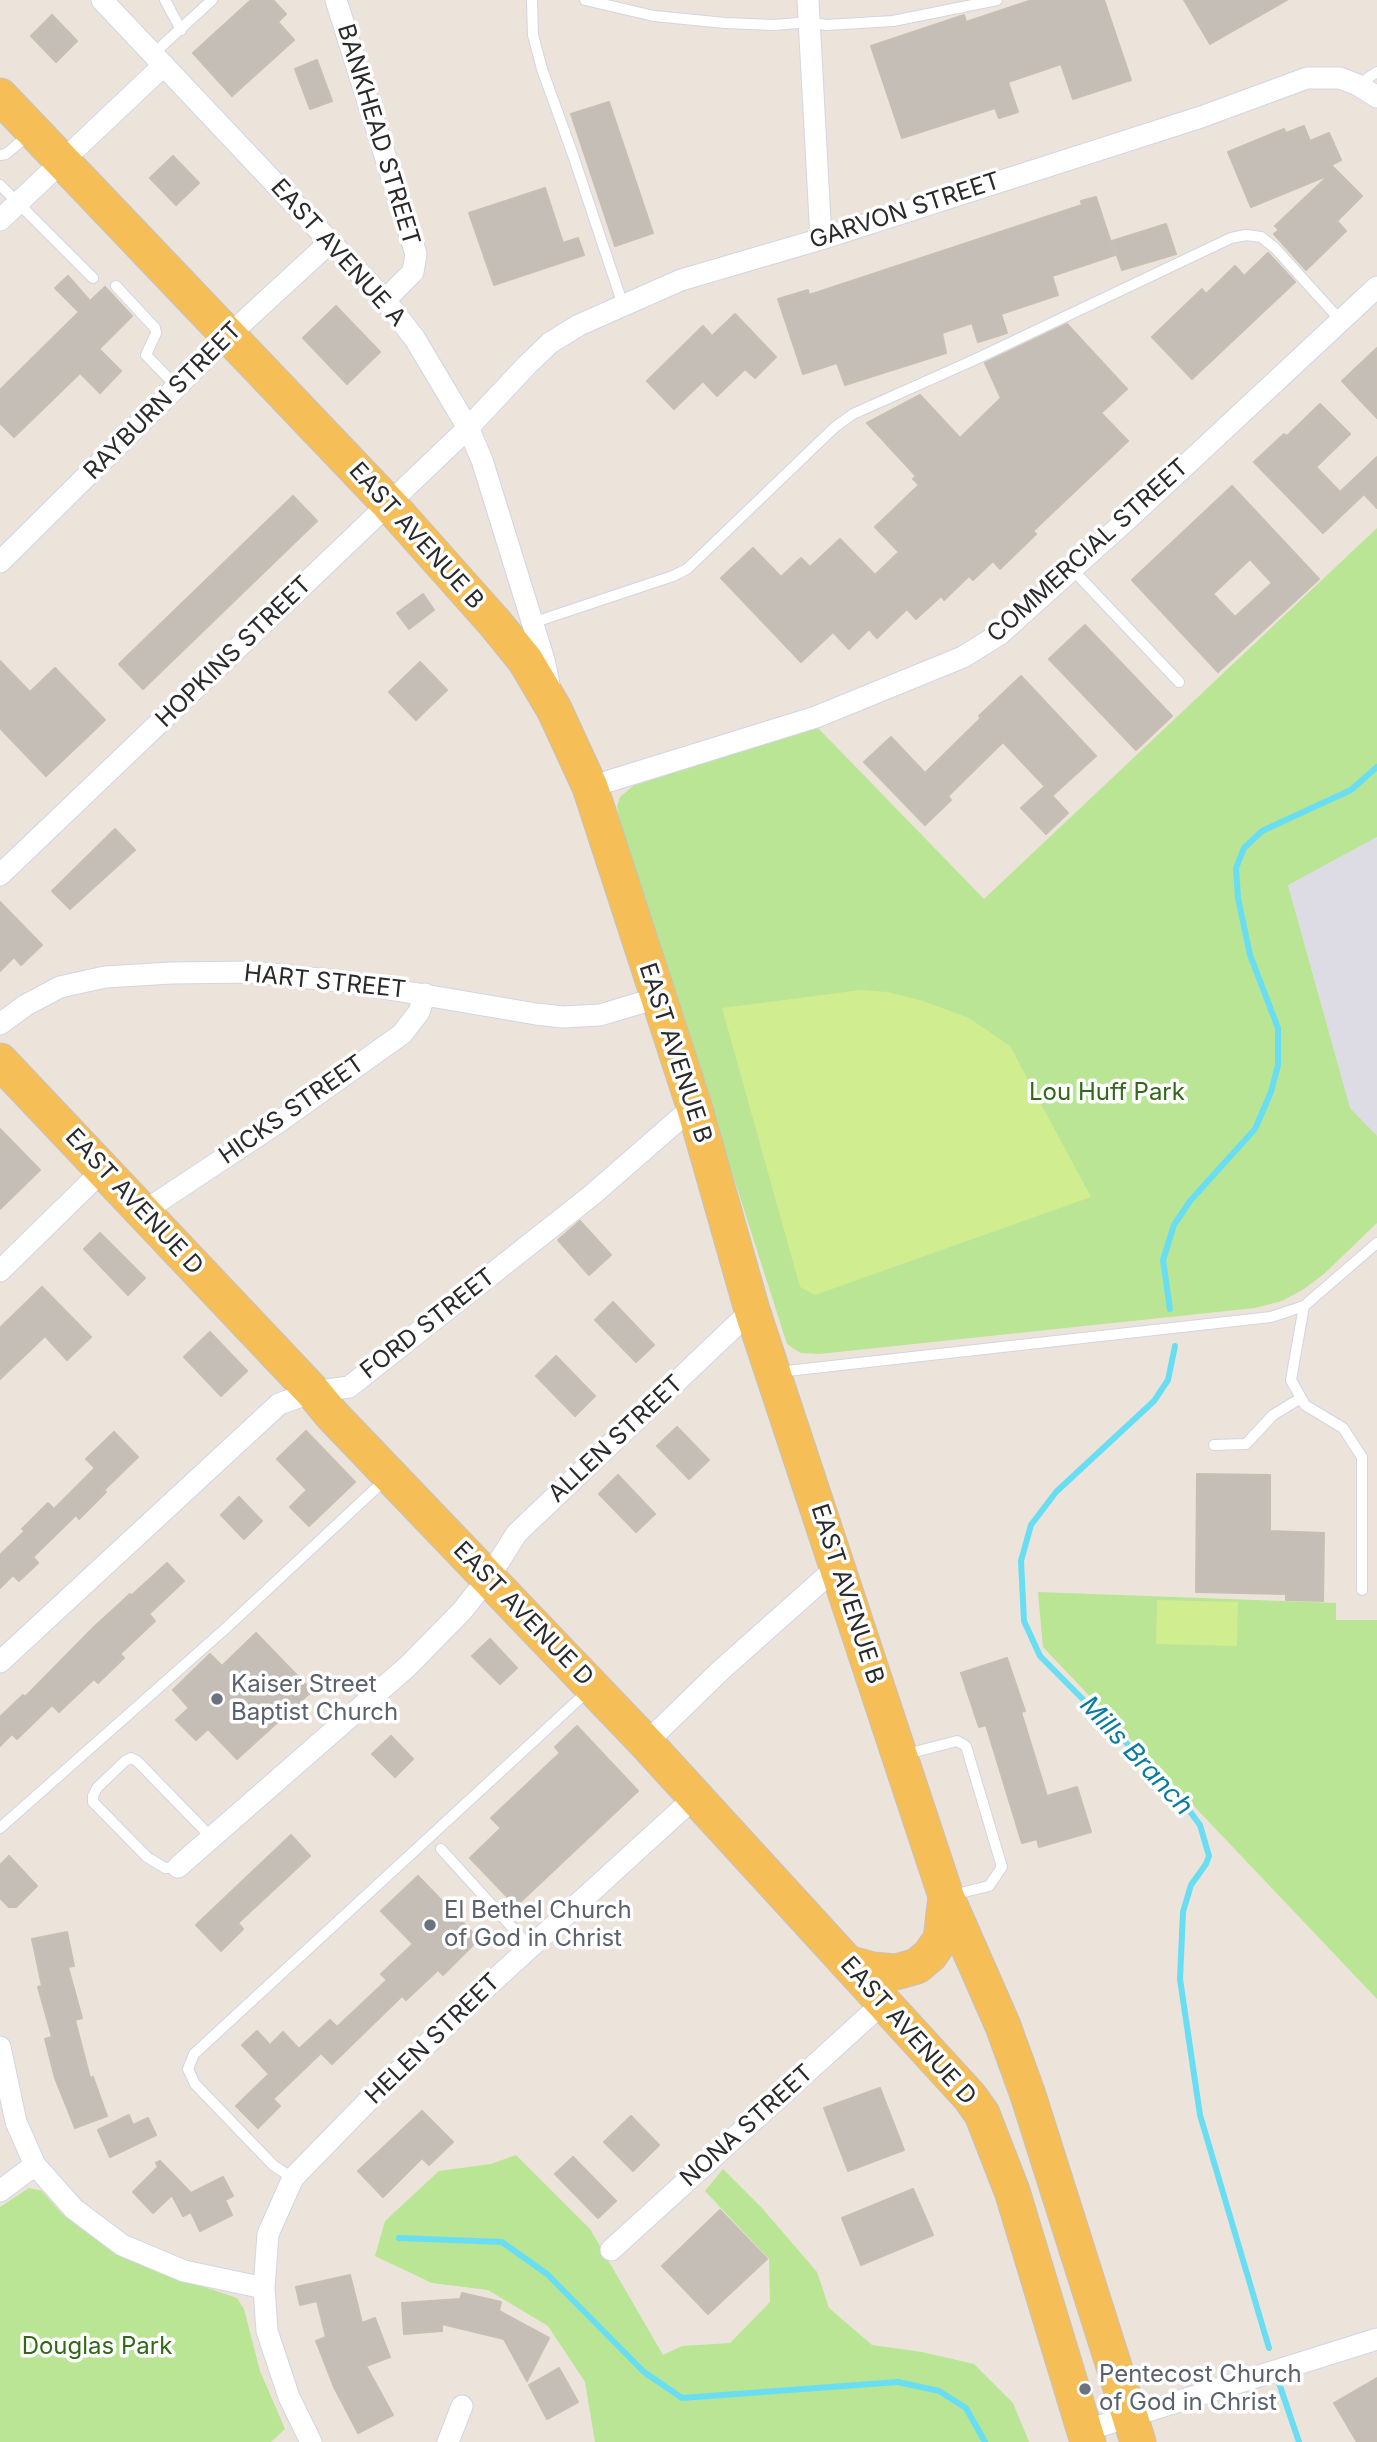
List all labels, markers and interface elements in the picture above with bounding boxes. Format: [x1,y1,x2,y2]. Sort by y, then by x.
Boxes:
street label: BANKHEAD STREET [331,21,425,249]
street label: GARVON STREET [806,167,1004,255]
street label: EAST AVENUE A [264,173,412,333]
street label: RAYBURN STREET [78,316,248,486]
street label: COMMERCIAL STREET [982,453,1194,649]
street label: EAST AVENUE B [343,457,489,615]
street label: HOPKINS STREET [150,570,318,734]
street label: HART STREET [243,959,407,1005]
street label: EAST AVENUE B [632,959,718,1147]
street label: HICKS STREET [214,1049,370,1171]
park label: Lou Huff Park [1029,1079,1185,1107]
street label: EAST AVENUE D [59,1123,209,1281]
street label: FORD STREET [355,1263,501,1385]
street label: ALLEN STREET [543,1369,689,1509]
street label: EAST AVENUE B [804,1500,890,1688]
street label: EAST AVENUE D [447,1536,599,1692]
place label: Kaiser Street Baptist Church [231,1671,398,1727]
water label: Mills Branch [1073,1690,1199,1822]
marker: Kaiser Street Baptist Church [209,1691,225,1707]
place label: El Bethel Church of God in Christ [444,1897,632,1953]
marker: El Bethel Church of God in Christ [422,1917,438,1933]
street label: EAST AVENUE D [834,1951,982,2111]
street label: HELEN STREET [360,1968,506,2110]
street label: NONA STREET [675,2059,819,2193]
park label: Douglas Park [22,2333,172,2361]
place label: Pentecost Church of God in Christ [1099,2361,1302,2417]
marker: Pentecost Church of God in Christ [1077,2381,1093,2397]

